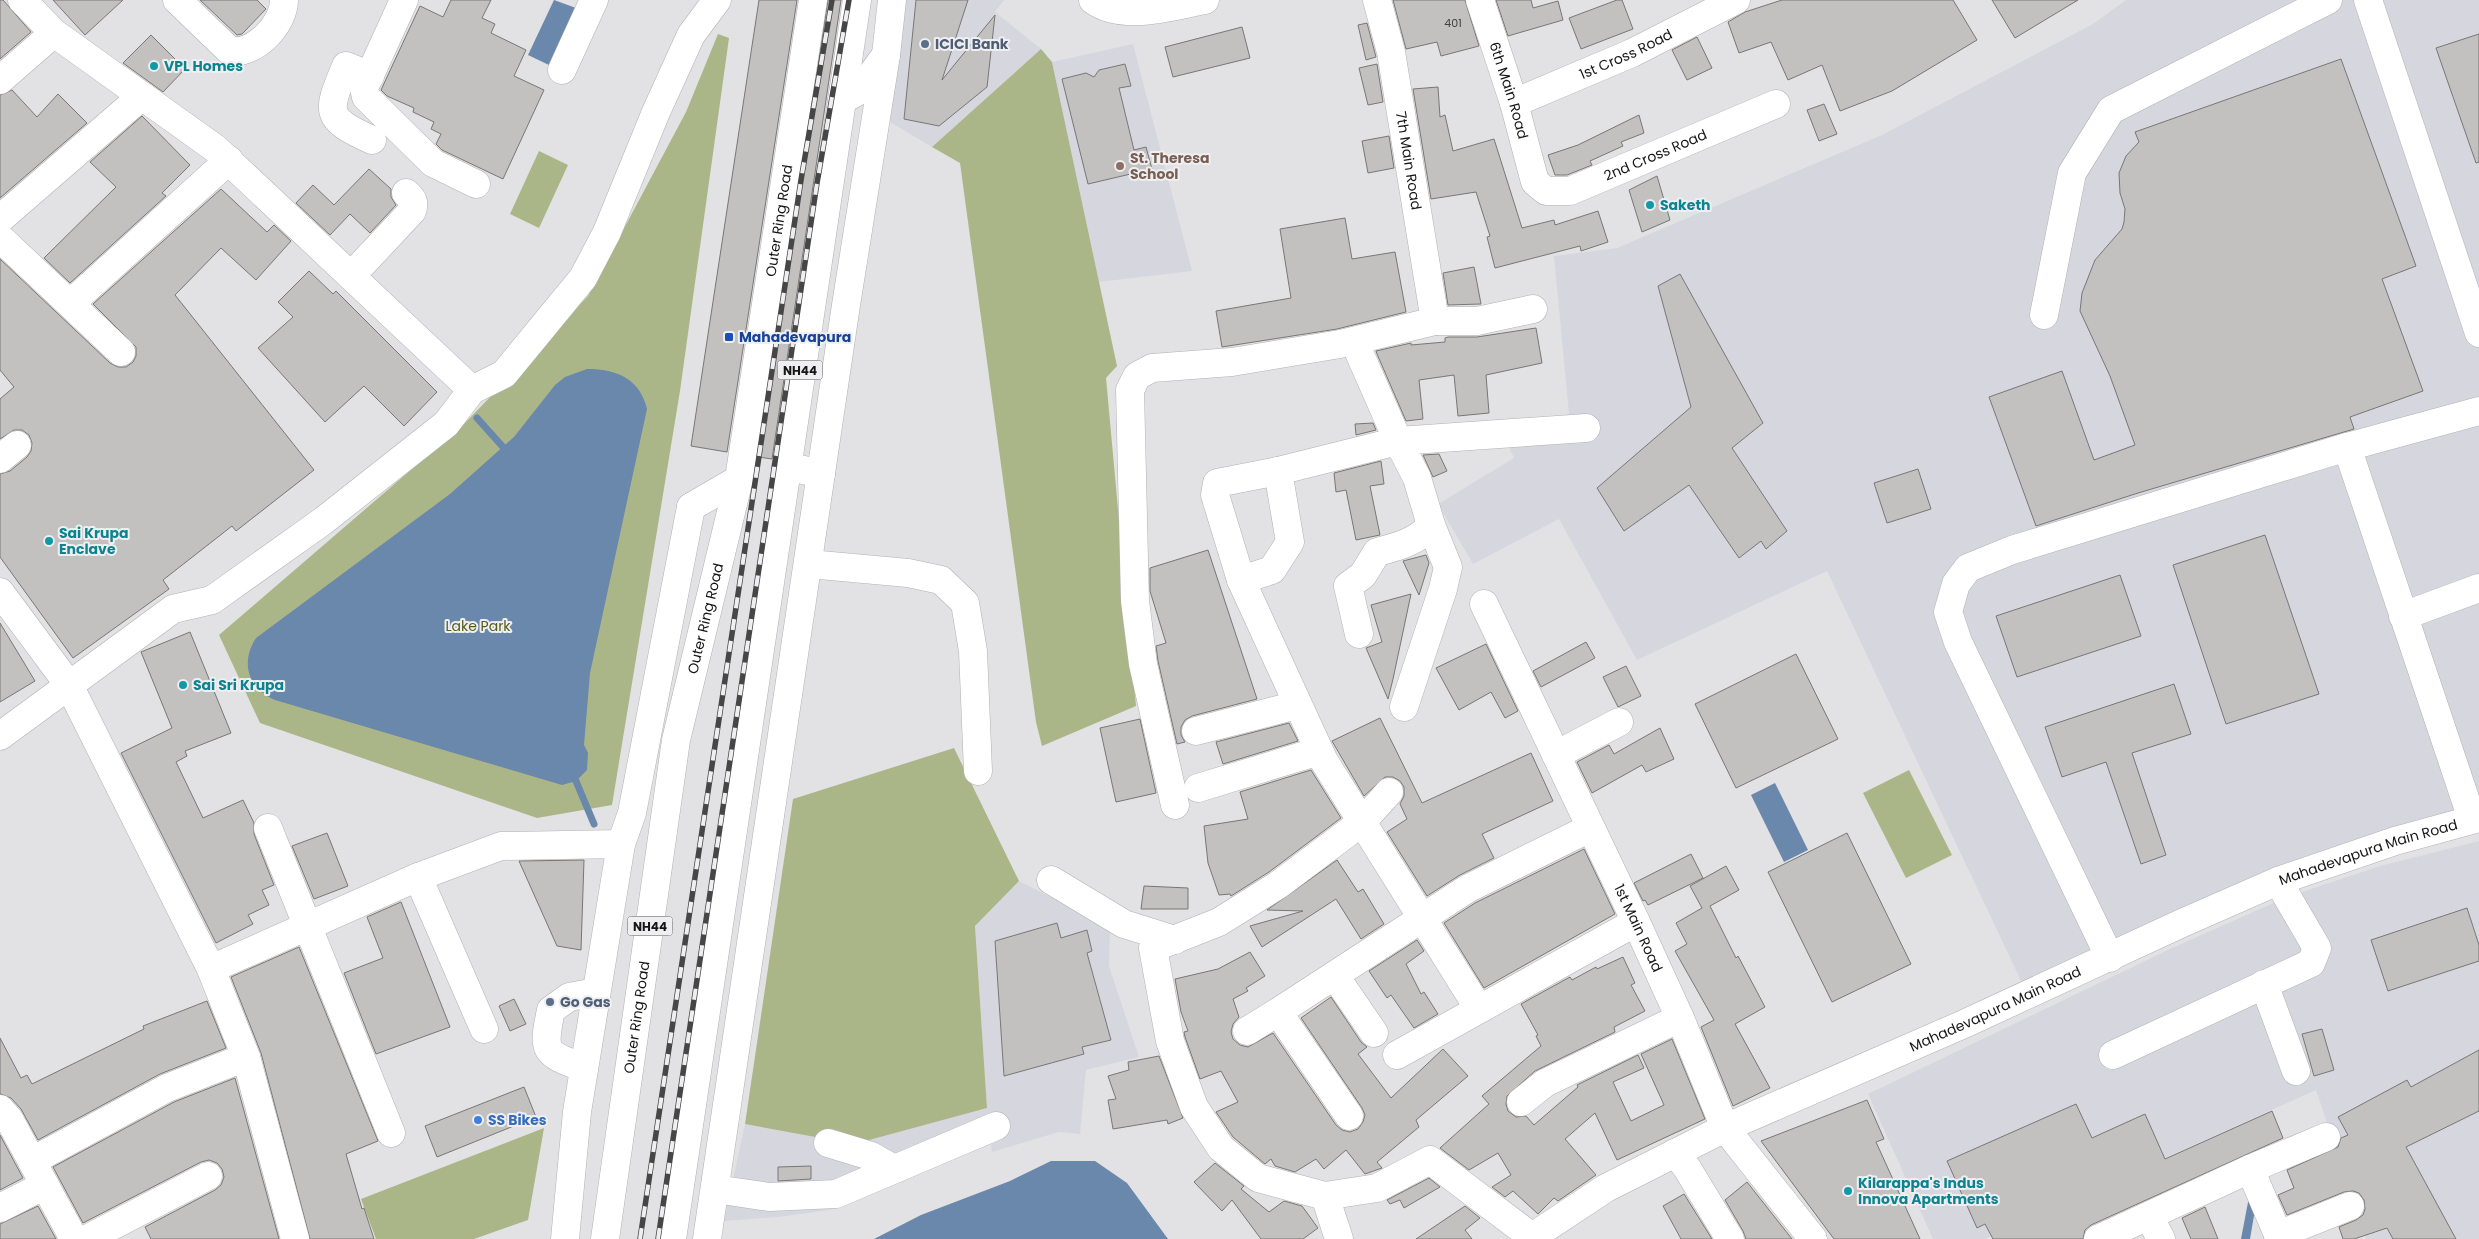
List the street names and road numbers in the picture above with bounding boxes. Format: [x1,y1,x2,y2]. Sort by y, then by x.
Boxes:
street label: 1st Cross Road [1576,24,1676,84]
street label: 6th Main Road [1484,39,1533,141]
street label: 7th Main Road [1391,110,1427,211]
street label: 2nd Cross Road [1601,124,1710,186]
street label: Outer Ring Road [760,163,797,278]
road number: NH44 [778,360,822,380]
street label: Outer Ring Road [682,561,728,676]
street label: Mahadevapura Main Road [2276,814,2460,890]
street label: 1st Main Road [1609,881,1668,975]
road number: NH44 [628,916,672,936]
street label: Outer Ring Road [619,960,654,1075]
street label: Mahadevapura Main Road [1906,961,2084,1057]

